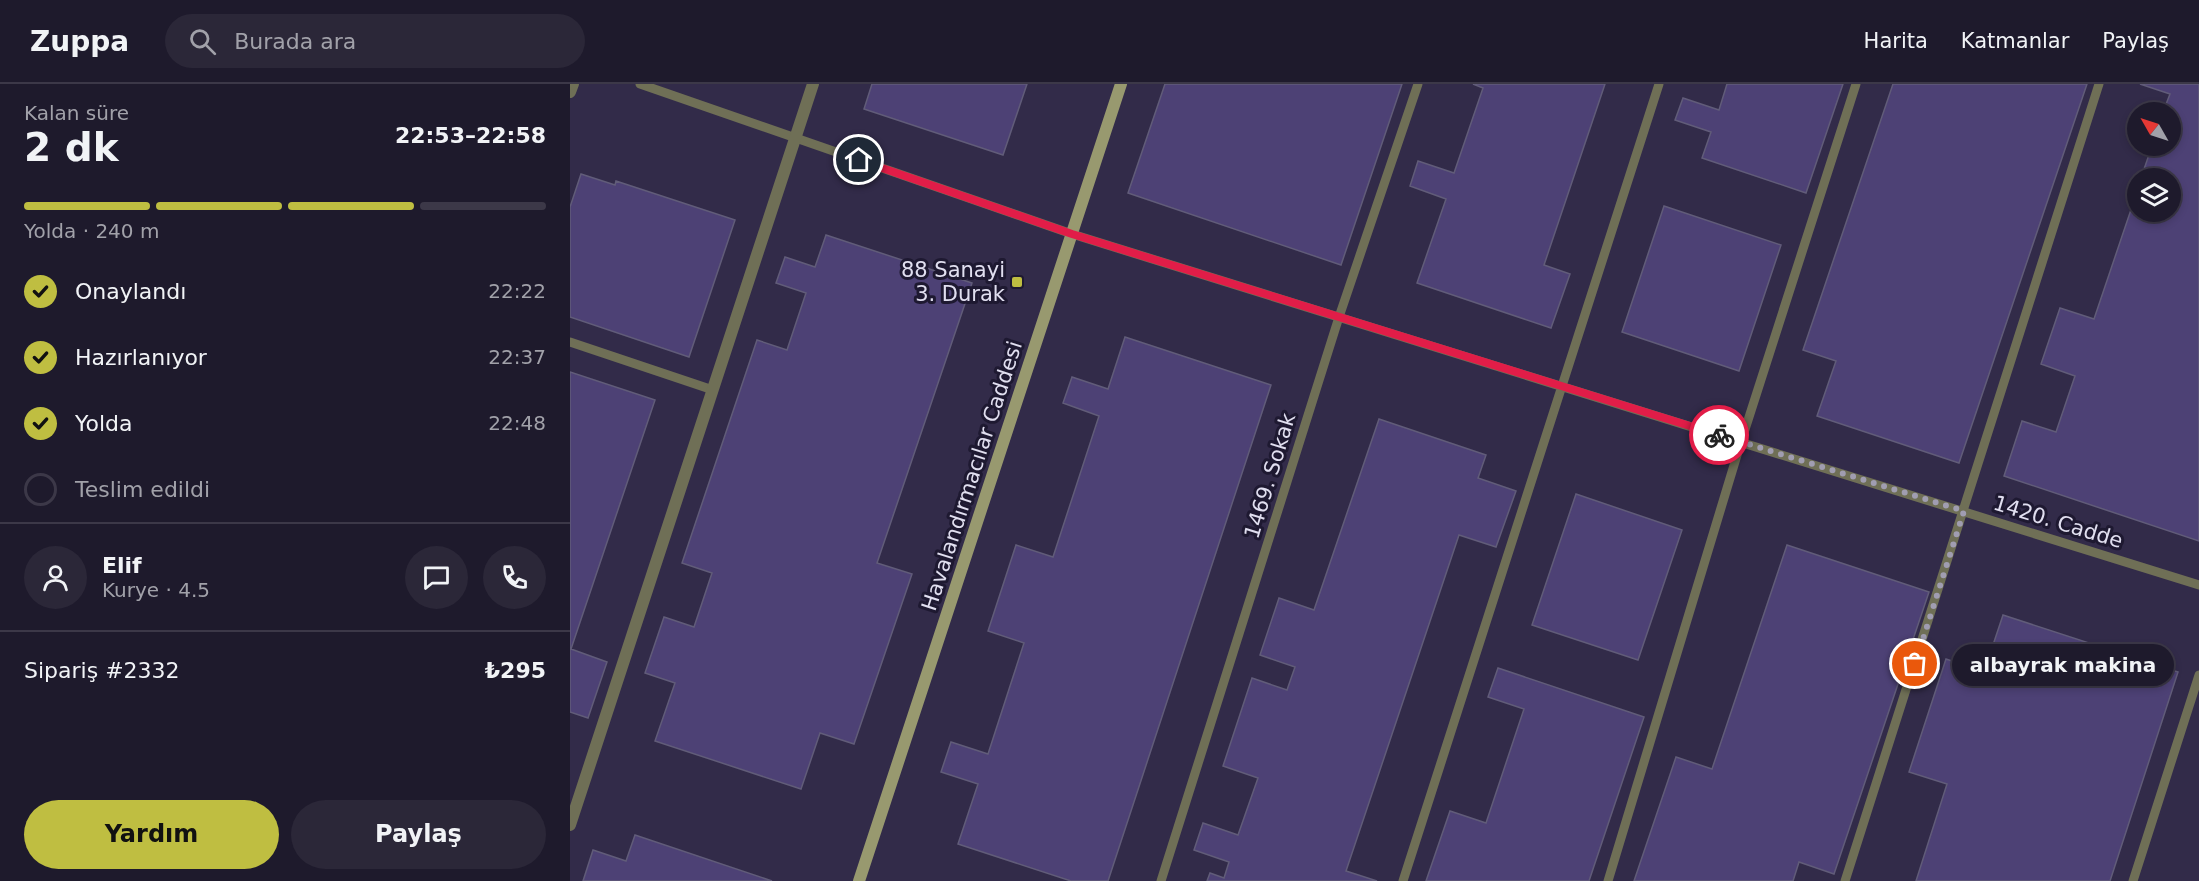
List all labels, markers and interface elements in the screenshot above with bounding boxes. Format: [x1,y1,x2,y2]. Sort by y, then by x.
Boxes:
search box [165,14,585,68]
text: Zuppa [30,25,129,58]
icon: search [186,25,219,58]
text: Burada ara [234,29,356,54]
text: Harita [1864,29,1928,53]
text: Katmanlar [1961,29,2069,53]
text: Paylaş [2102,29,2169,53]
text: Kalan süre [24,101,129,125]
north arrow [2127,102,2181,156]
map controls [2127,102,2181,222]
text: 22:53–22:58 [395,123,546,148]
text: 2 dk [24,125,119,170]
pin [833,134,884,185]
icon: home [842,143,875,176]
button: layers [2127,168,2181,222]
text: Yolda · 240 m [24,219,159,243]
place label: 88 Sanayi 3. Durak [901,258,1006,306]
icon: check [24,275,57,308]
marker: 88 Sanayi 3. Durak [1010,275,1024,289]
text: Onaylandı [75,279,186,304]
text: 22:22 [488,279,546,303]
street label: Havalandırmacılar Caddesi [917,338,1027,614]
icon: check [24,341,57,374]
text: Hazırlanıyor [75,345,207,370]
text: 22:37 [488,345,546,369]
courier [1689,405,1749,465]
icon: check [24,407,57,440]
street label: 1469. Sokak [1240,410,1301,542]
text: Yolda [75,411,133,436]
text: 22:48 [488,411,546,435]
icon: bike [1703,419,1736,452]
text: Teslim edildi [75,477,210,502]
street label: 1420. Cadde [1990,491,2126,553]
button: person [24,546,87,609]
button: chat [405,546,468,609]
button: phone [483,546,546,609]
text: Elif [102,553,142,578]
text: Kurye · 4.5 [102,578,210,602]
pin [1889,638,1940,689]
callout: albayrak makina [1951,643,2173,685]
icon: bag [1898,647,1931,680]
text: albayrak makina [1970,653,2156,677]
text: Sipariş #2332 [24,658,180,683]
text: ₺295 [485,658,546,683]
button: Yardım [24,800,279,869]
button: Paylaş [291,800,546,869]

